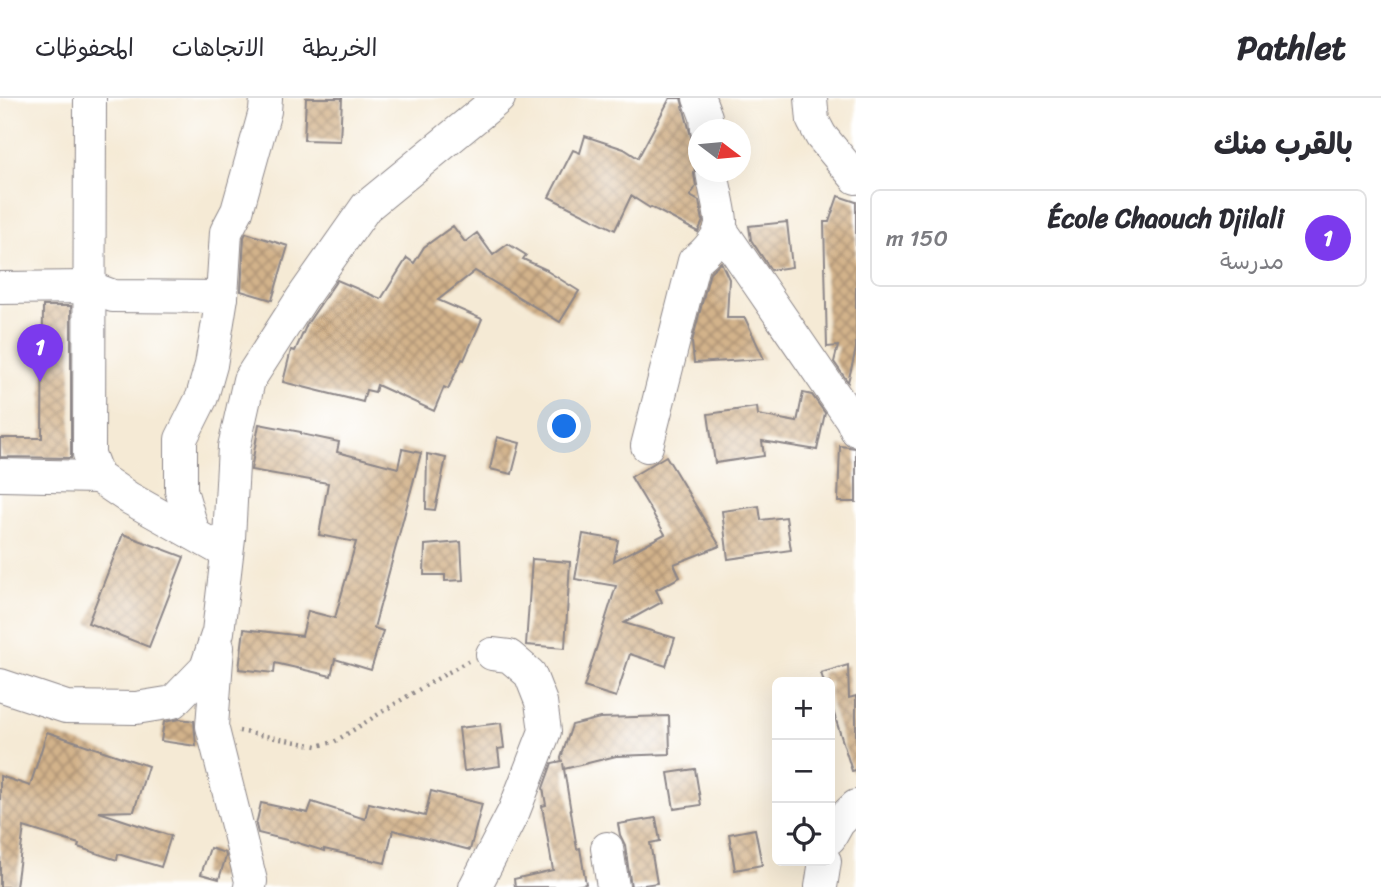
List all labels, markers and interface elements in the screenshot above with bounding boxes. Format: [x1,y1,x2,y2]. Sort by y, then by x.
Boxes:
text: Pathlet [1237,19,1346,77]
text: المحفوظات [35,27,134,69]
text: الاتجاهات [172,27,265,69]
text: الخريطة [303,27,377,69]
text: بالقرب منك [1214,117,1353,171]
north arrow [688,119,751,182]
text: École Chaouch Djilali [1047,195,1284,241]
text: 150 m [886,218,948,259]
text: 1 [1323,218,1333,259]
text: مدرسة [1220,241,1284,282]
pin: 1 [17,324,63,382]
your location [547,409,581,443]
map controls [772,677,835,866]
button: + [772,677,835,740]
button: − [772,740,835,803]
button: locate [772,803,835,866]

